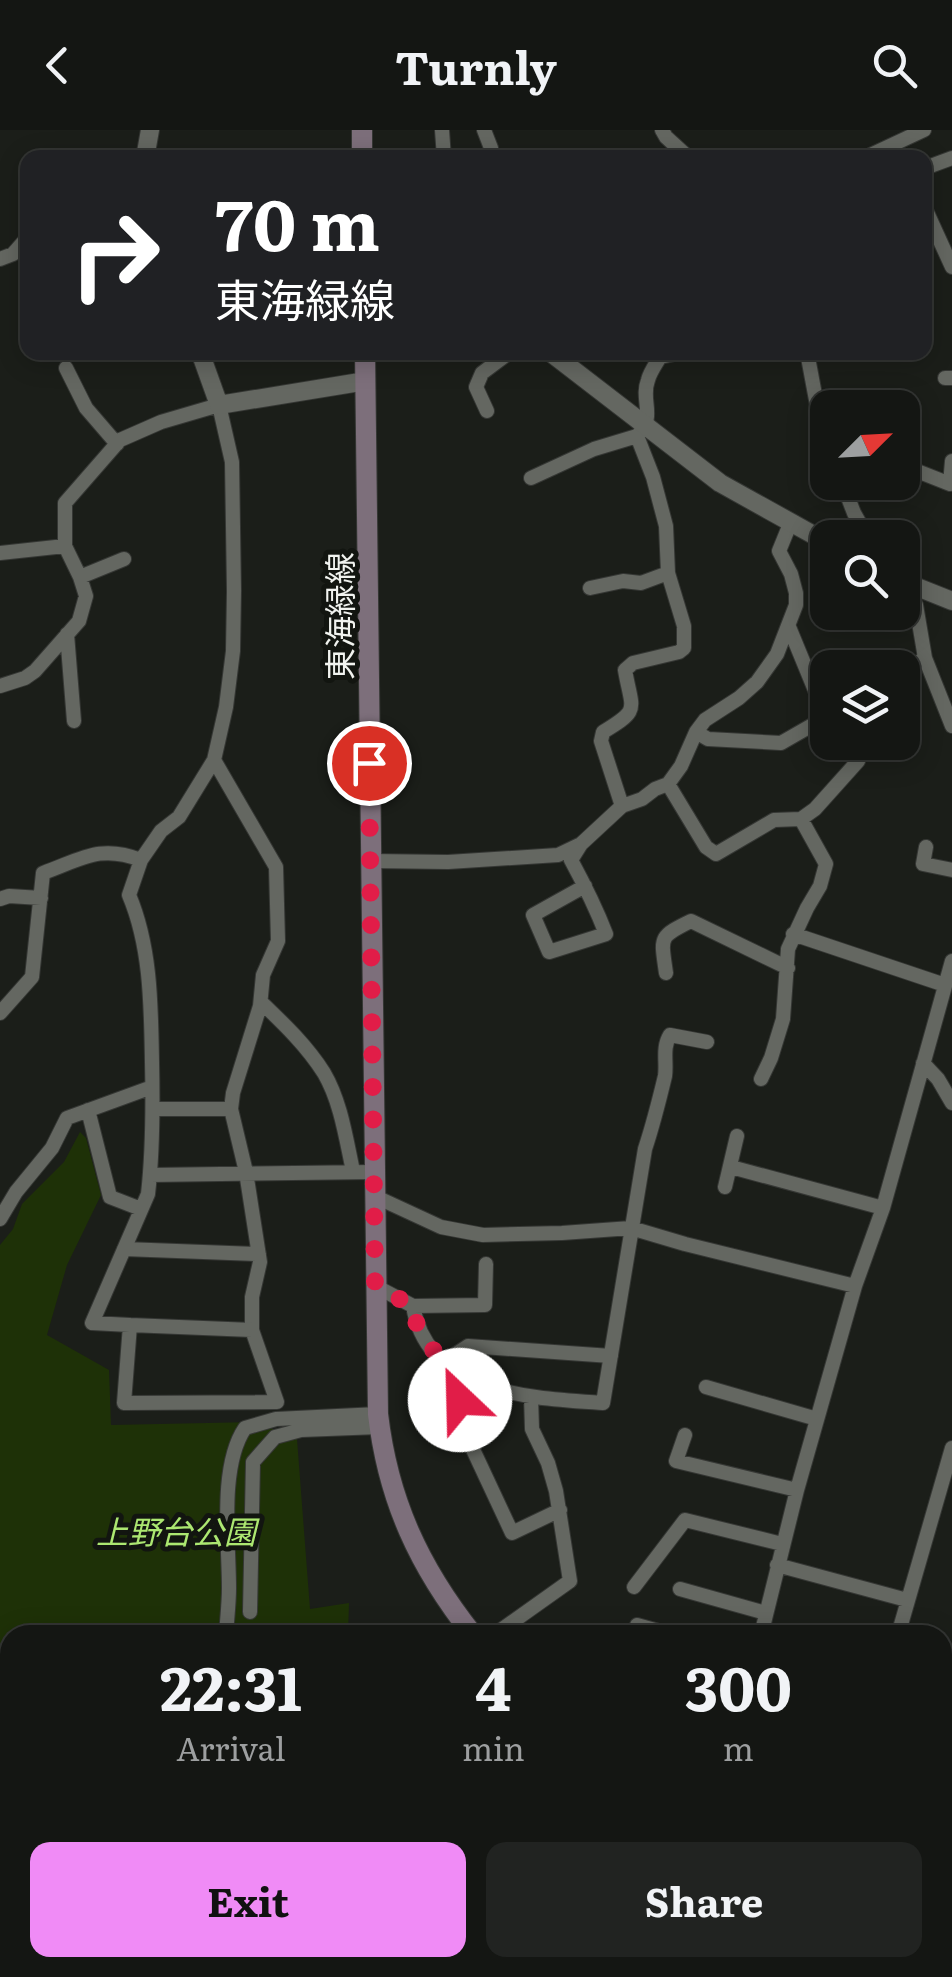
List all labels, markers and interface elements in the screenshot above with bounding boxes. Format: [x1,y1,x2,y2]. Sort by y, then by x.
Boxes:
text: Turnly [395,32,557,99]
icon: back [30,38,85,93]
icon: search [867,38,922,93]
text: 70 m [215,169,380,273]
icon: right [50,190,180,320]
text: 東海緑線 [215,264,395,331]
north arrow [810,390,920,500]
map controls [810,390,920,760]
button: search [810,520,920,630]
street label: 東海緑線 [314,552,362,680]
button: layers [810,650,920,760]
pin [327,721,412,806]
icon: arrive [342,736,397,791]
position arrow [408,1348,512,1452]
park label: 上野台公園 [96,1506,260,1554]
text: 22:31 [160,1640,302,1729]
text: 4 [475,1640,511,1729]
text: 300 [685,1640,792,1729]
text: Arrival [176,1723,286,1771]
text: min [462,1723,525,1771]
text: m [723,1723,754,1771]
button: Exit [30,1842,466,1957]
button: Share [486,1842,922,1957]

